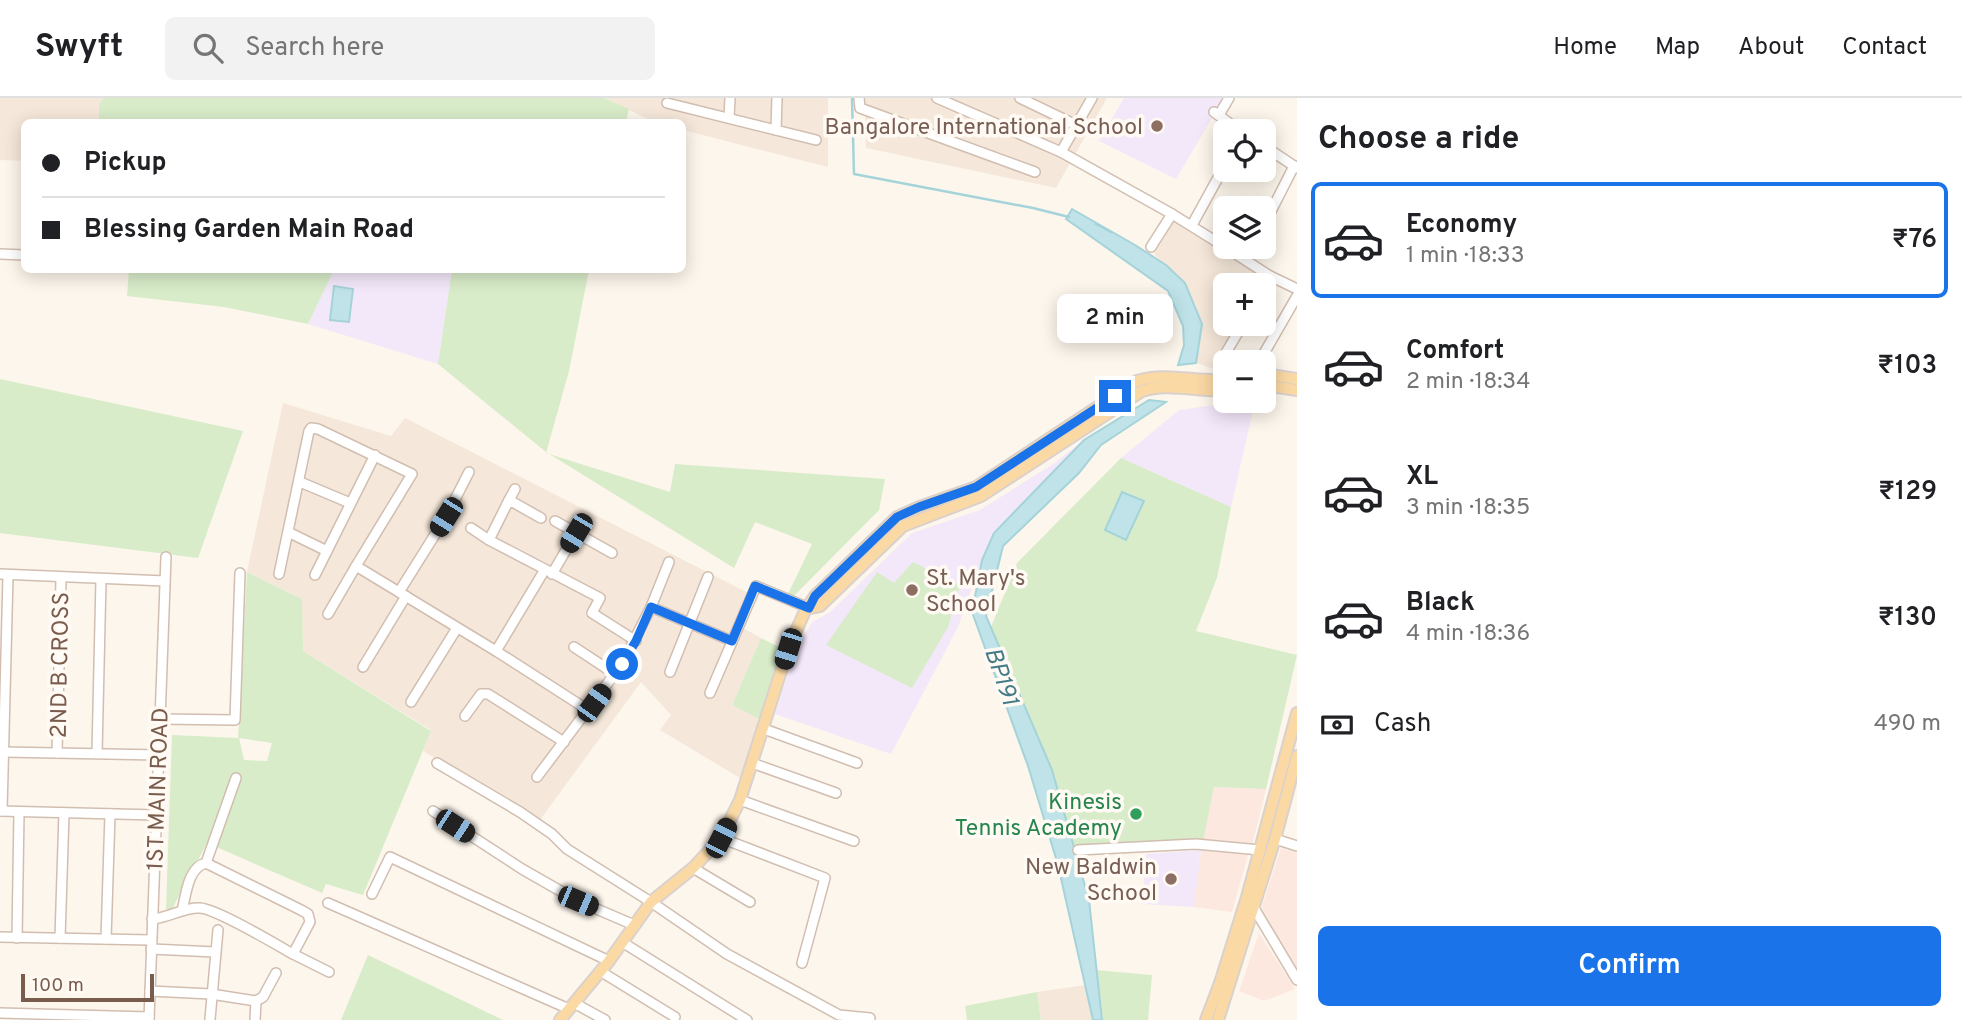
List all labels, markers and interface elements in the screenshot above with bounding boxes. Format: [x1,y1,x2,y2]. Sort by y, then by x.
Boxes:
search box [165,17,655,80]
text: Swyft [35,27,123,69]
icon: search [189,29,227,67]
text: Search here [245,32,384,65]
text: Home [1553,33,1617,63]
text: Map [1655,33,1700,63]
text: About [1738,33,1804,63]
text: Contact [1842,33,1927,63]
place label: Bangalore International School [824,114,1143,143]
marker: Bangalore International School [1149,118,1165,134]
map controls [1213,119,1276,413]
button: locate [1213,119,1276,182]
text: Choose a ride [1318,120,1519,160]
text: Pickup [84,147,167,180]
button: layers [1213,196,1276,259]
icon: car [1322,209,1385,272]
text: Economy [1406,209,1517,242]
text: Blessing Garden Main Road [84,214,414,247]
text: ₹76 [1892,224,1937,257]
text: 1 min · 18:33 [1406,242,1525,271]
button: + [1213,273,1276,336]
callout: 2 min [1057,294,1173,344]
text: 2 min [1085,304,1145,333]
icon: car [1322,335,1385,398]
text: Comfort [1406,335,1504,368]
button: − [1213,350,1276,413]
text: ₹103 [1877,350,1937,383]
text: 2 min · 18:34 [1406,368,1531,397]
route end [1099,380,1131,412]
icon: car [1322,461,1385,524]
text: XL [1406,461,1438,494]
text: ₹129 [1878,476,1937,509]
car [426,494,467,540]
text: 3 min · 18:35 [1406,494,1530,523]
car [557,510,596,556]
place label: St. Mary's School [926,565,1026,620]
marker: St. Mary's School [904,582,920,598]
icon: car [1322,587,1385,650]
text: Black [1406,587,1475,620]
street label: 2ND B CROSS [46,592,77,738]
text: ₹130 [1878,602,1937,635]
text: 4 min · 18:36 [1406,620,1530,649]
car [772,626,805,672]
water label: BP191 [976,644,1024,710]
route start [606,648,638,680]
car [574,680,615,726]
icon: cash [1318,706,1356,744]
street label: 1ST MAIN ROAD [142,707,177,871]
text: Cash [1374,708,1431,741]
text: 490 m [1874,710,1941,739]
place label: Kinesis Tennis Academy [955,789,1122,844]
car [432,806,479,846]
marker: Kinesis Tennis Academy [1128,806,1144,822]
car [703,815,740,861]
place label: New Baldwin School [1025,854,1157,909]
marker: New Baldwin School [1163,871,1179,887]
car [555,883,602,919]
button: Confirm [1318,926,1941,1006]
scale bar [21,971,154,1003]
text: 100 m [32,974,84,998]

